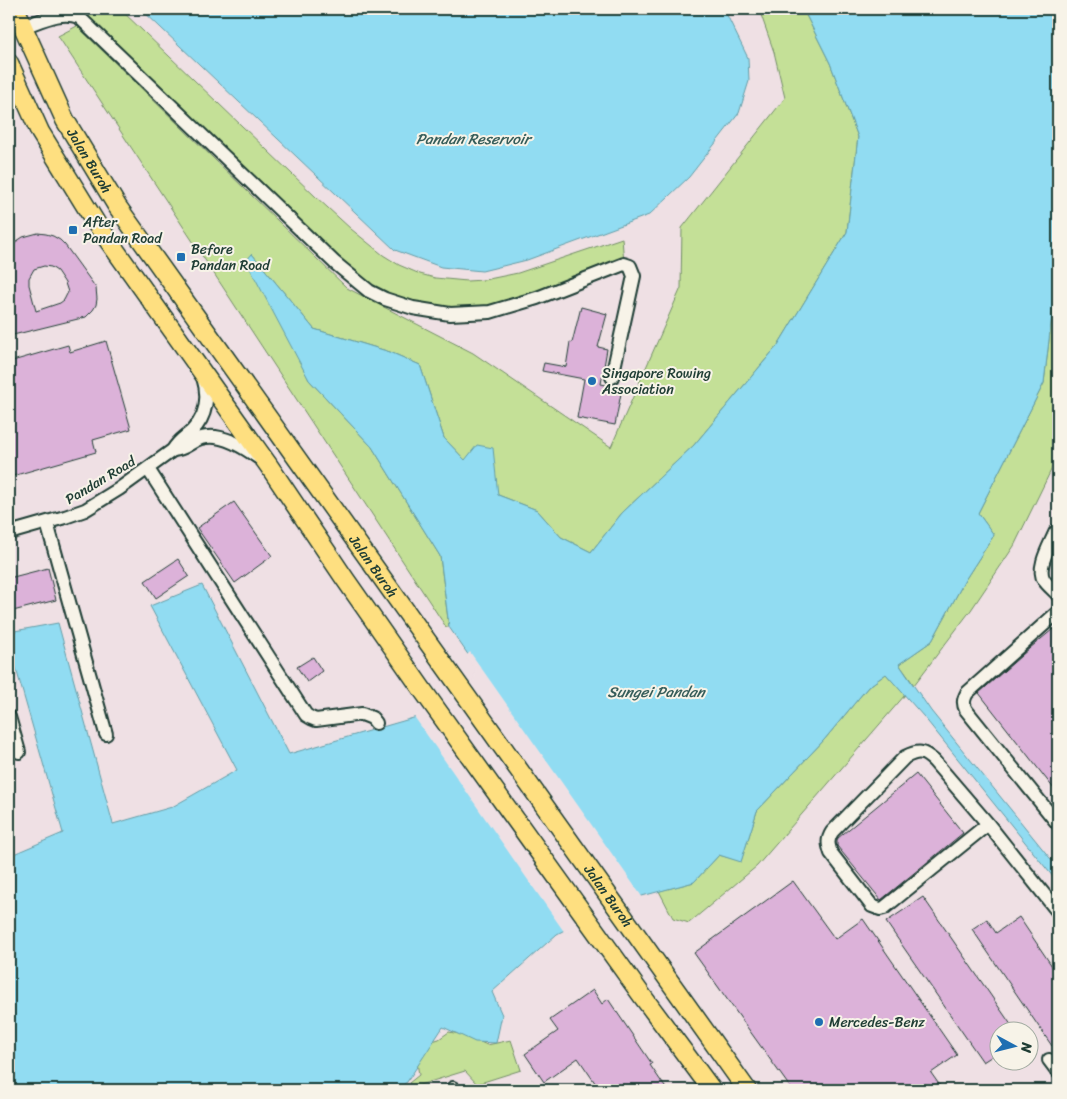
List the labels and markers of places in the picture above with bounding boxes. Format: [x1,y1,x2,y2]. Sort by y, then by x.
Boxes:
place label: After Pandan Road [82,210,163,251]
marker: After Pandan Road [67,224,79,236]
place label: Before Pandan Road [191,237,271,278]
marker: Before Pandan Road [175,251,187,263]
place label: Singapore Rowing Association [601,361,711,402]
marker: Singapore Rowing Association [586,375,598,387]
place label: Mercedes-Benz [829,1010,925,1035]
marker: Mercedes-Benz [813,1016,825,1028]

